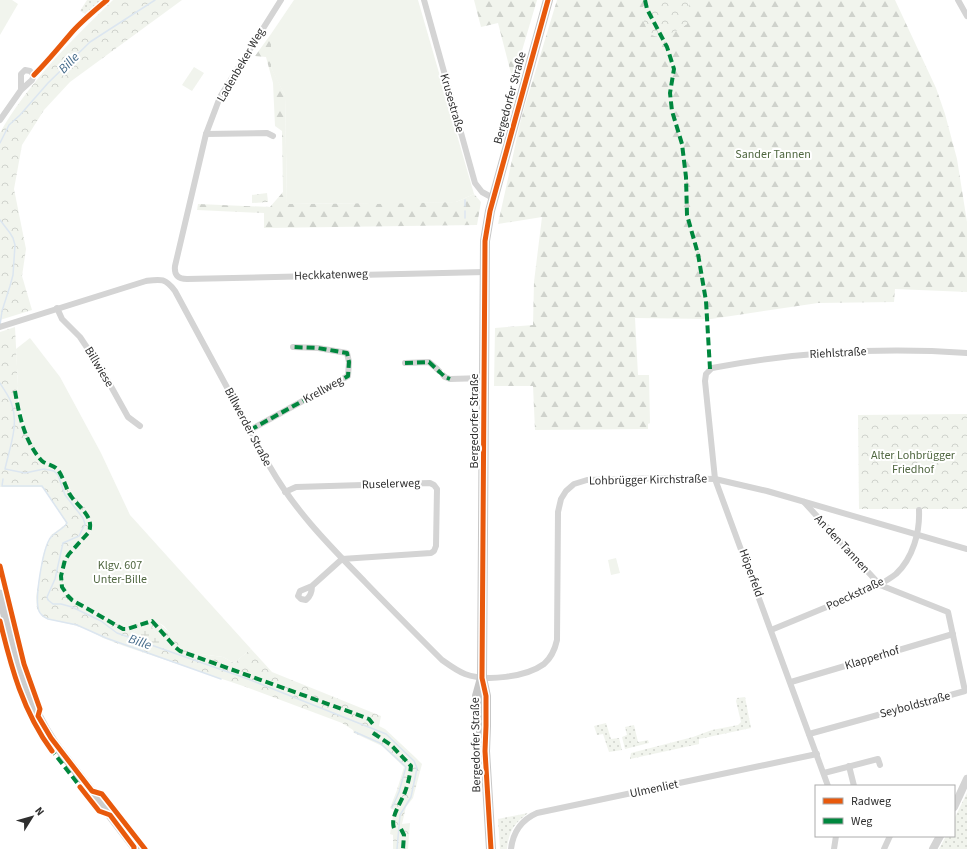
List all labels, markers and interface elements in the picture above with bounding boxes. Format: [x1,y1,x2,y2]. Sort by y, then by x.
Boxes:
street label: Ladenbeker Weg [213,25,269,105]
water label: Bille [54,48,84,78]
street label: Bergedorfer Straße [489,50,531,146]
street label: Krusestraße [436,72,468,134]
park label: Sander Tannen [735,146,811,163]
street label: Heckkatenweg [294,265,368,285]
street label: Billwiese [80,343,118,391]
street label: Riehlstraße [809,343,867,363]
street label: Krellweg [300,372,346,408]
street label: Bergedorfer Straße [466,373,483,469]
street label: Billwerder Straße [220,385,276,469]
park label: Alter Lohbrügger Friedhof [871,447,956,478]
street label: Lohbrügger Kirchstraße [589,470,707,490]
street label: Ruselerweg [362,474,420,494]
street label: An den Tannen [810,511,874,577]
street label: Höperfeld [734,547,768,599]
park label: Klgv. 607 Unter-Bille [93,557,147,588]
street label: Poeckstraße [823,573,887,615]
water label: Bille [126,630,154,654]
street label: Klapperhof [843,642,902,674]
street label: Seyboldstraße [878,687,952,723]
street label: Bergedorfer Straße [467,697,485,793]
street label: Ulmenliet [628,776,680,802]
legend [815,785,955,837]
text: Radweg [851,793,891,810]
north arrow [12,797,52,837]
text: N [31,804,48,819]
text: Weg [851,813,872,830]

